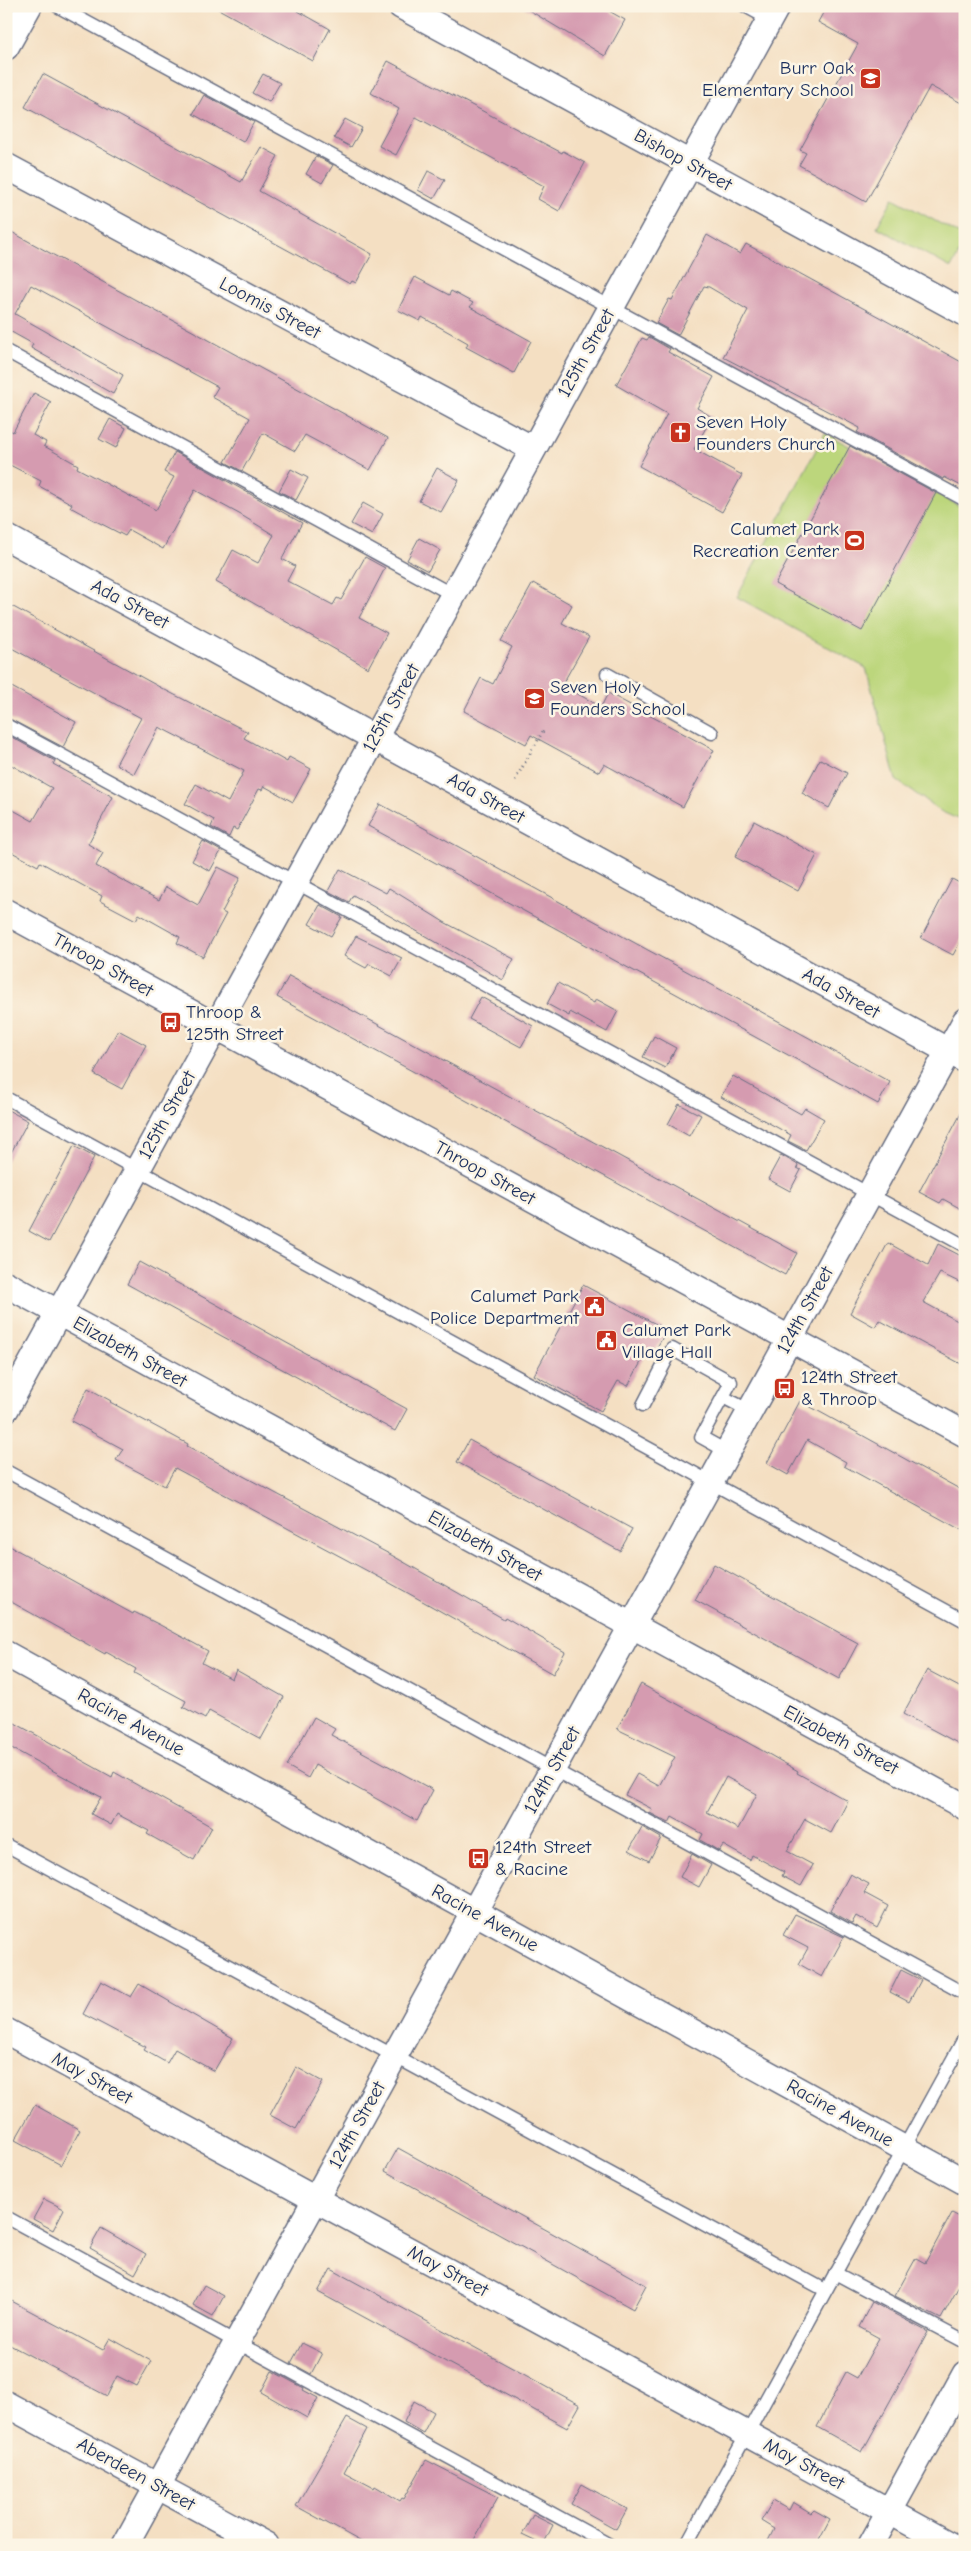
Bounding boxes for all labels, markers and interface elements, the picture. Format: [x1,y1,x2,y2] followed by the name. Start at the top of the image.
[702,57,855,101] place label: Burr Oak Elementary School
[858,67,882,91] school or university icon: Burr Oak Elementary School
[630,124,736,196] street label: Bishop Street
[216,272,325,344] street label: Loomis Street
[553,305,619,401] street label: 125th Street
[696,411,835,455] place label: Seven Holy Founders Church
[668,421,692,445] church icon: Seven Holy Founders Church
[692,518,840,562] place label: Calumet Park Recreation Center
[843,528,867,552] sports icon: Calumet Park Recreation Center
[87,574,173,634] street label: Ada Street
[358,660,424,756] street label: 125th Street
[550,676,686,720] place label: Seven Holy Founders School
[522,686,546,710] school or university icon: Seven Holy Founders School
[444,768,529,828] street label: Ada Street
[49,928,158,1002] street label: Throop Street
[799,963,884,1023] street label: Ada Street
[186,1001,284,1045] place label: Throop & 125th Street
[158,1011,182,1035] bus stop icon: Throop & 125th Street
[134,1067,200,1163] street label: 125th Street
[431,1136,540,1210] street label: Throop Street
[772,1262,838,1357] street label: 124th Street
[430,1285,580,1329] place label: Calumet Park Police Department
[583,1295,607,1319] public building icon: Calumet Park Police Department
[69,1312,191,1393] street label: Elizabeth Street
[622,1319,732,1363] place label: Calumet Park Village Hall
[594,1329,618,1353] public building icon: Calumet Park Village Hall
[801,1366,898,1410] place label: 124th Street & Throop
[773,1376,797,1400] bus stop icon: 124th Street & Throop
[424,1506,546,1587] street label: Elizabeth Street
[74,1684,188,1760] street label: Racine Avenue
[780,1701,903,1780] street label: Elizabeth Street
[519,1722,585,1817] street label: 124th Street
[495,1836,592,1880] place label: 124th Street & Racine
[467,1846,491,1870] bus stop icon: 124th Street & Racine
[428,1880,542,1956] street label: Racine Avenue
[48,2047,136,2109] street label: May Street
[783,2075,897,2151] street label: Racine Avenue
[324,2077,390,2172] street label: 124th Street
[404,2241,493,2302] street label: May Street
[73,2433,199,2516] street label: Aberdeen Street
[760,2434,849,2495] street label: May Street

